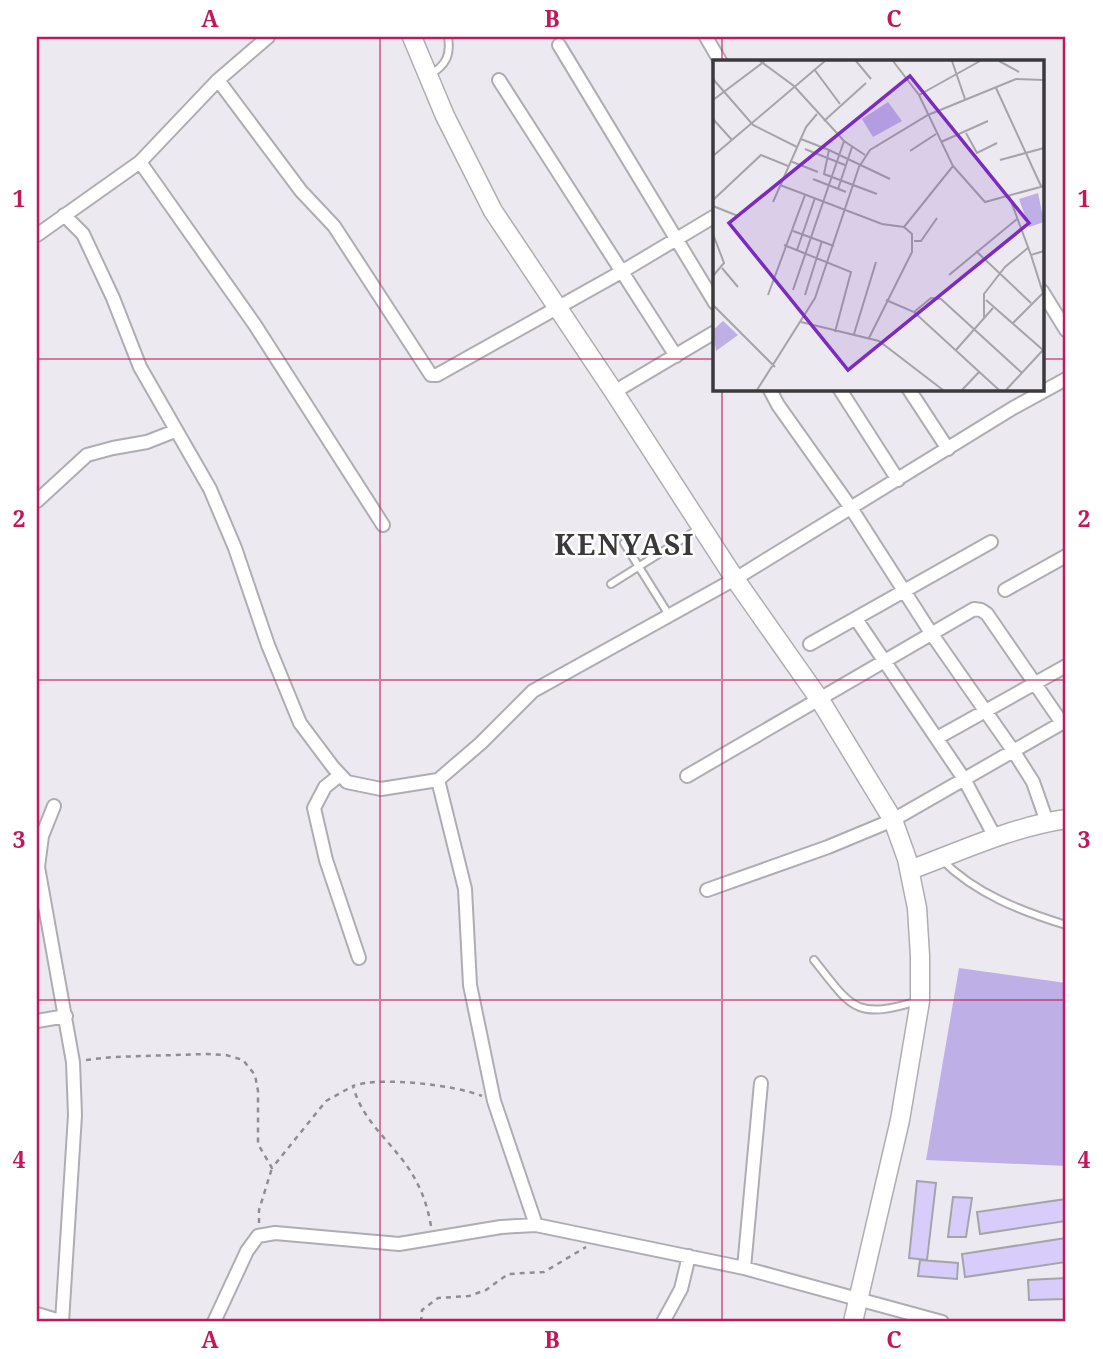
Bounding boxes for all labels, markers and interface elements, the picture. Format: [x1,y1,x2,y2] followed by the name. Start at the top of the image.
[201,2,219,34] text: A
[544,2,560,34] text: B
[886,2,902,34] text: C
[713,60,1044,390] inset map
[13,182,26,214] text: 1
[1078,182,1091,214] text: 1
[13,502,26,534] text: 2
[1078,502,1091,534] text: 2
[555,525,695,563] district label: KENYASI
[13,823,26,855] text: 3
[1078,823,1091,855] text: 3
[13,1143,26,1175] text: 4
[1078,1143,1091,1175] text: 4
[201,1323,219,1355] text: A
[544,1323,560,1355] text: B
[886,1323,902,1355] text: C

